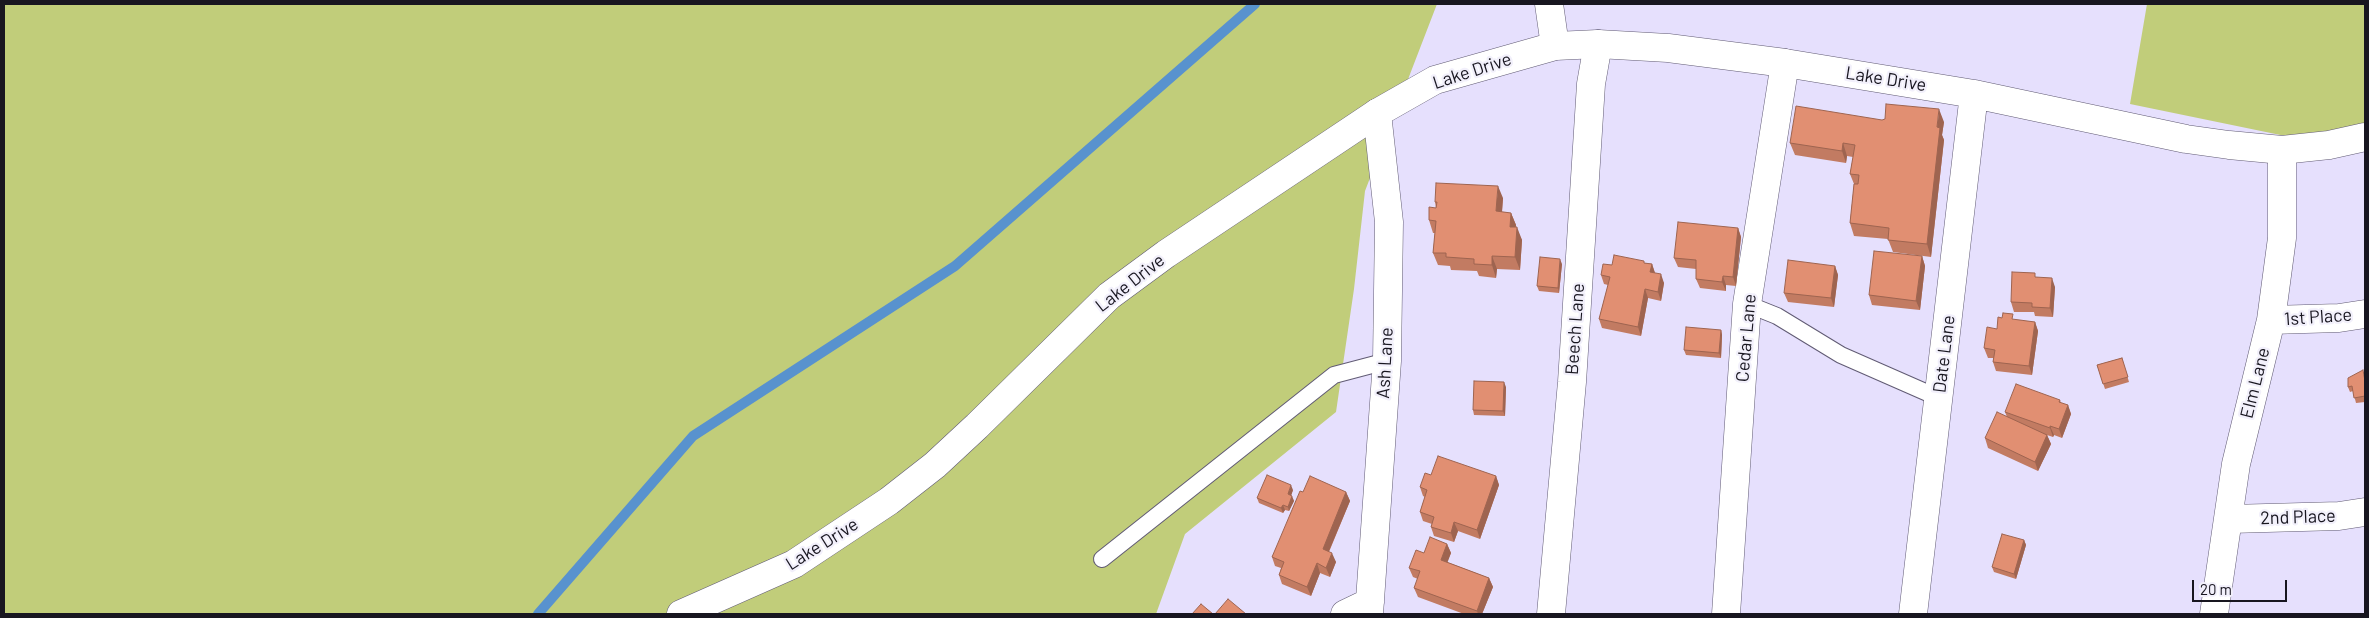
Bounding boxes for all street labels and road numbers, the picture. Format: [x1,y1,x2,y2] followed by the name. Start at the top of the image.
[1430,48,1514,94] street label: Lake Drive
[1844,62,1928,96] street label: Lake Drive
[1091,249,1169,317] street label: Lake Drive
[1561,282,1589,376] street label: Beech Lane
[1731,293,1761,383] street label: Cedar Lane
[2283,304,2353,330] street label: 1st Place
[1929,314,1959,394] street label: Date Lane
[1372,327,1398,399] street label: Ash Lane
[2236,345,2274,421] street label: Elm Lane
[2260,505,2336,529] street label: 2nd Place
[782,513,862,575] street label: Lake Drive

